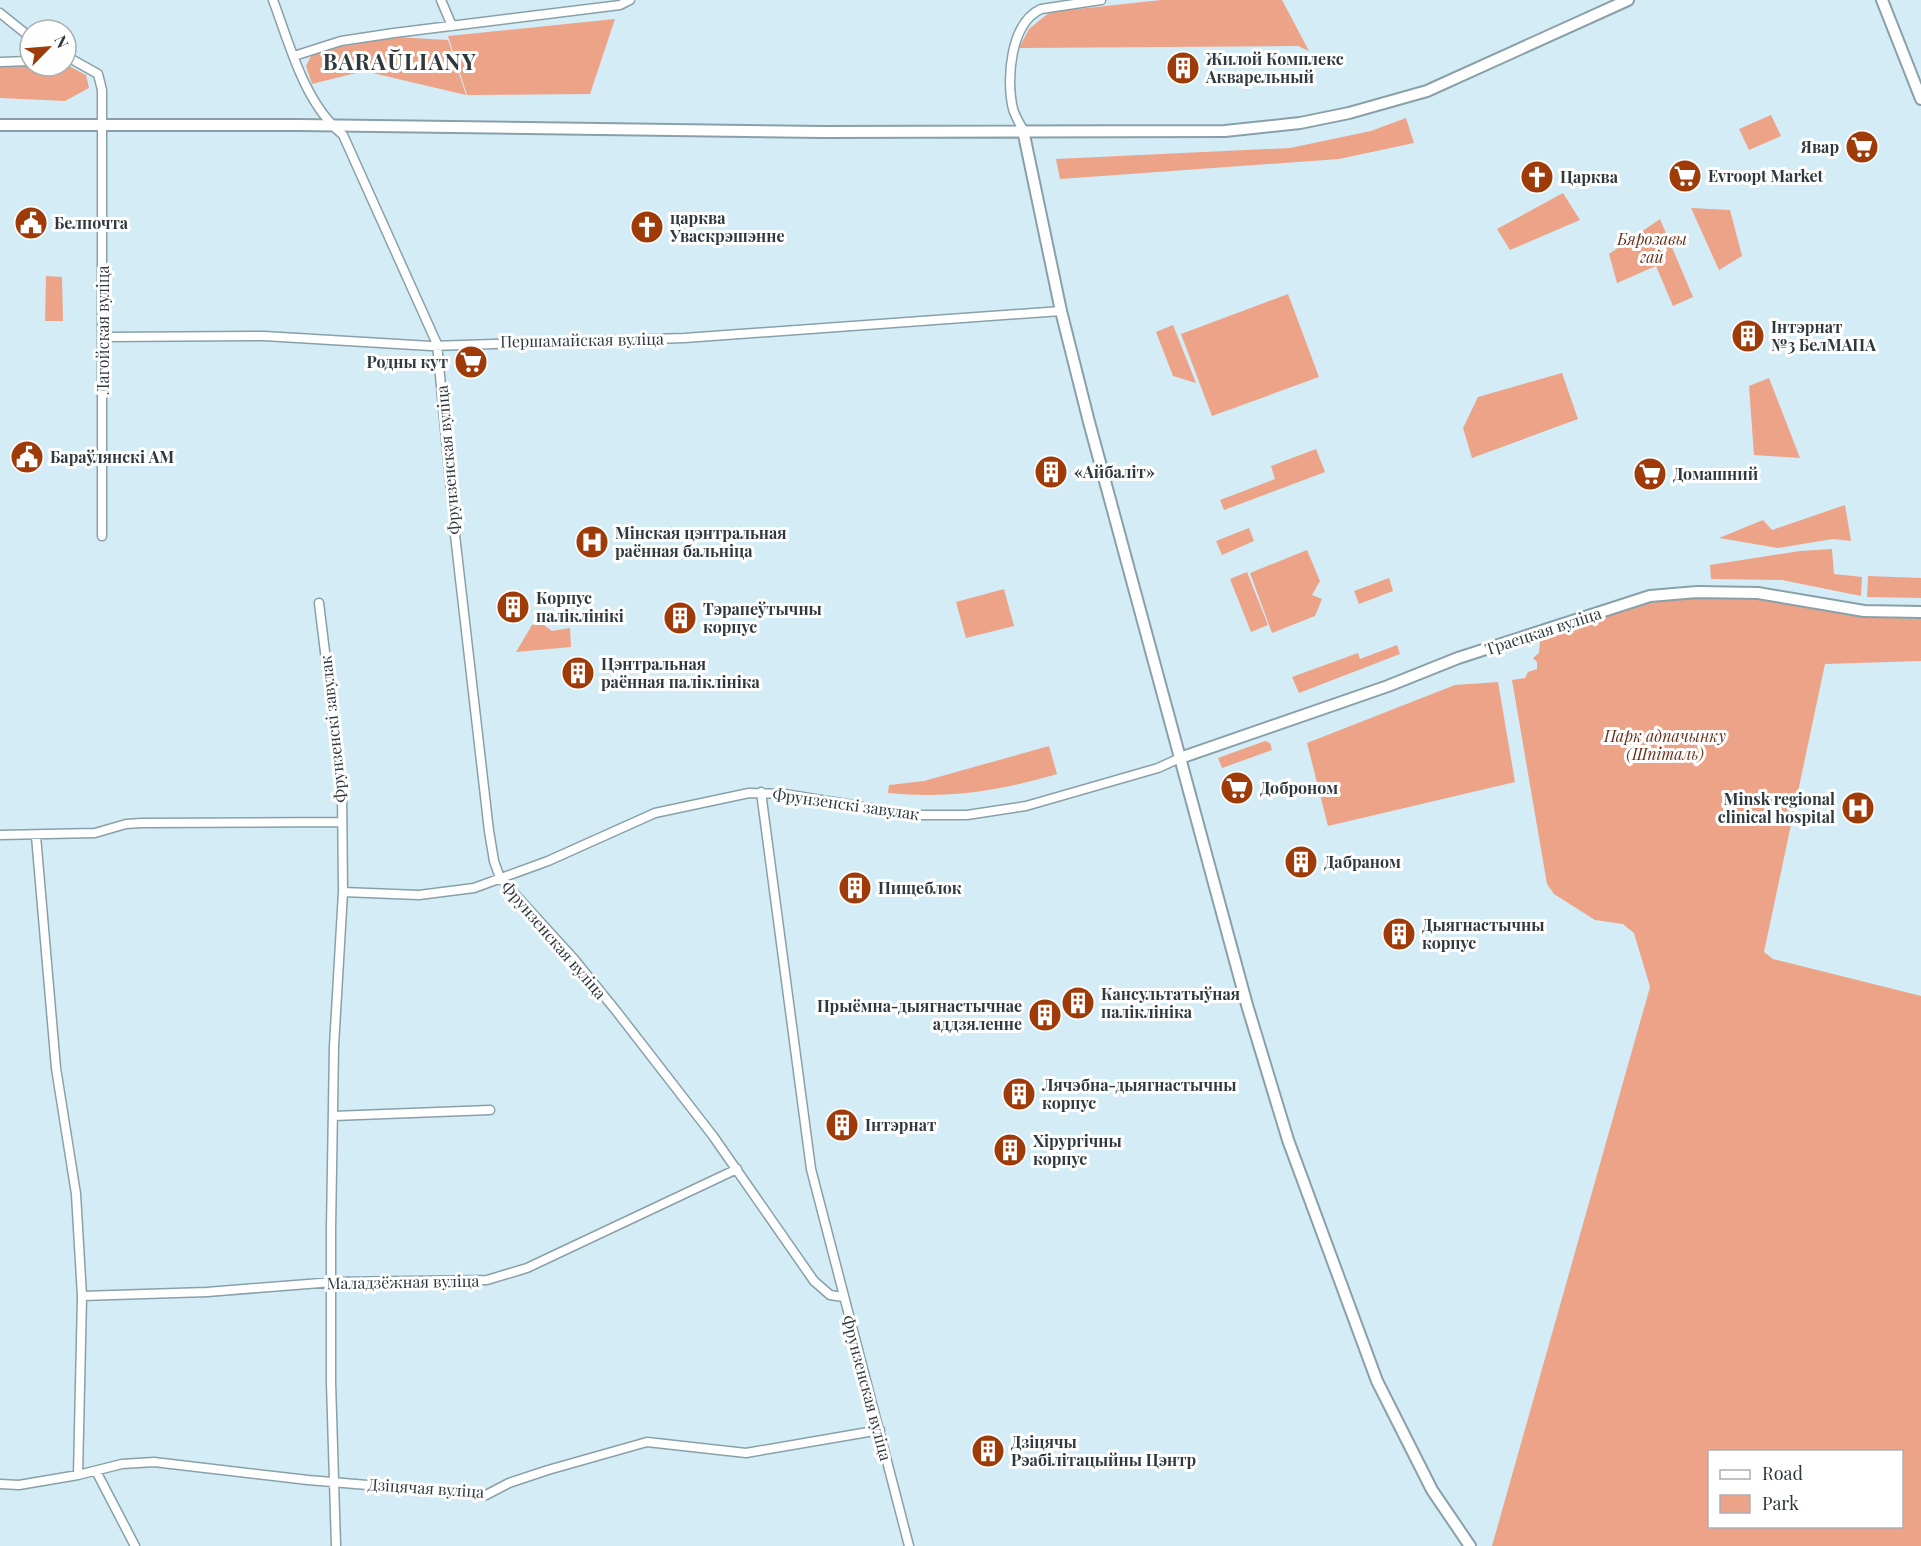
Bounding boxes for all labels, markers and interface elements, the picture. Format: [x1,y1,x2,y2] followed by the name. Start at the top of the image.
[18,18,78,78] north arrow
[50,32,74,52] text: N
[323,46,477,76] district label: BARAŬLIANY
[1205,48,1344,87] place label: Жилой Комплекс Акварельный
[1165,50,1201,86] building icon: Жилой Комплекс Акварельный
[1844,129,1880,165] supermarket icon: Явар
[1800,136,1839,157] place label: Явар
[1667,158,1703,194] supermarket icon: Evroopt Market
[1519,159,1555,195] church icon: Царква
[1708,165,1823,186] place label: Evroopt Market
[1560,166,1619,187] place label: Царква
[13,205,49,241] public building icon: Белпочта
[669,207,785,246] place label: царква Уваскрэшэнне
[629,209,665,245] church icon: царква Уваскрэшэнне
[54,212,129,233] place label: Белпочта
[1616,228,1687,267] park label: Бярозавы гай
[92,265,113,396] street label: Лагойская вуліца
[1771,316,1876,355] place label: Інтэрнат №3 БелМАПА
[1730,318,1766,354] building icon: Інтэрнат №3 БелМАПА
[500,328,664,351] street label: Першамайская вуліца
[453,344,489,380] supermarket icon: Родны кут
[367,351,448,372] place label: Родны кут
[431,384,464,536] street label: Фрунзенская вуліца
[9,439,45,475] public building icon: Бараўлянскі АМ
[50,446,174,467] place label: Бараўлянскі АМ
[1033,454,1069,490] building icon: «Айбаліт»
[1632,456,1668,492] supermarket icon: Домашний
[1074,461,1155,482] place label: «Айбаліт»
[1673,463,1759,484] place label: Домашний
[615,522,787,561] place label: Мінская цэнтральная раённая бальніца
[574,524,610,560] hospital icon: Мінская цэнтральная раённая бальніца
[536,587,624,626] place label: Корпус паліклінікі
[495,589,531,625] building icon: Корпус паліклінікі
[703,598,822,637] place label: Тэрапеўтычны корпус
[662,600,698,636] building icon: Тэрапеўтычны корпус
[1482,602,1604,659] street label: Траецкая вуліца
[601,653,761,692] place label: Цэнтральная раённая паліклініка
[314,654,351,804] street label: Фрунзенскі завулак
[560,655,596,691] building icon: Цэнтральная раённая паліклініка
[1603,725,1726,764] park label: Парк адпачынку (Шпіталь)
[1219,770,1255,806] supermarket icon: Доброном
[1260,777,1338,798] place label: Доброном
[771,783,921,824] street label: Фрунзенскі завулак
[1718,788,1835,827] place label: Minsk regional clinical hospital
[1840,790,1876,826] hospital icon: Minsk regional clinical hospital
[1283,844,1319,880] building icon: Дабраном
[1324,851,1401,872] place label: Дабраном
[837,870,873,906] building icon: Пищеблок
[497,876,611,1003] street label: Фрунзенская вуліца
[878,877,962,898] place label: Пищеблок
[1422,914,1545,953] place label: Дыягнастычны корпус
[1381,916,1417,952] building icon: Дыягнастычны корпус
[1101,983,1240,1022] place label: Кансультатыўная паліклініка
[1060,985,1096,1021] building icon: Кансультатыўная паліклініка
[817,995,1022,1034] place label: Прыёмна-дыягнастычнае аддзяленне
[1027,997,1063,1033] building icon: Прыёмна-дыягнастычнае аддзяленне
[1041,1074,1236,1113] place label: Лячэбна-дыягнастычны корпус
[1001,1076,1037,1112] building icon: Лячэбна-дыягнастычны корпус
[824,1107,860,1143] building icon: Інтэрнат
[865,1114,936,1135] place label: Інтэрнат
[1033,1130,1122,1169] place label: Хірургічны корпус
[992,1132,1028,1168] building icon: Хірургічны корпус
[326,1270,480,1293] street label: Маладзёжная вуліца
[838,1313,897,1463] street label: Фрунзенская вуліца
[1011,1431,1196,1470] place label: Дзіцячы Рэабілітацыйны Цэнтр
[970,1433,1006,1469] building icon: Дзіцячы Рэабілітацыйны Цэнтр
[1708,1450,1903,1528] legend
[1762,1461,1803,1485] text: Road
[367,1473,485,1502] street label: Дзіцячая вуліца
[1762,1491,1799,1515] text: Park

